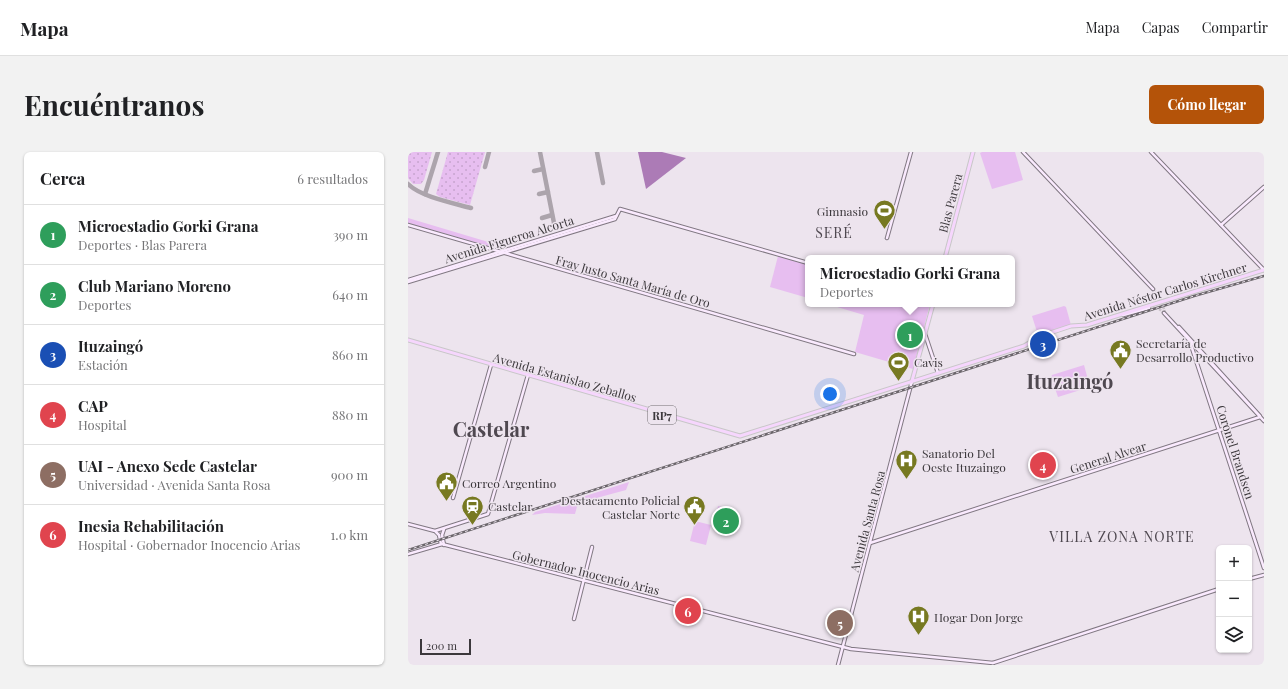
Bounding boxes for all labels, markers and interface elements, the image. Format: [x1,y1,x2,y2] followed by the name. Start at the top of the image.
[20,15,69,41] text: Mapa
[1085,18,1120,37] text: Mapa
[1142,18,1180,37] text: Capas
[1202,18,1268,37] text: Compartir
[1149,85,1264,124] button: Cómo llegar
[24,86,204,123] text: Encuéntranos
[40,167,85,189] text: Cerca
[297,170,368,187] text: 6 resultados
[934,172,966,234] street label: Blas Parera
[871,198,897,231] sports icon: Gimnasio
[817,203,868,219] place label: Gimnasio
[441,212,576,267] street label: Avenida Figueroa Alcorta
[78,216,258,236] text: Microestadio Gorki Grana
[815,223,853,242] district label: SERÉ
[51,226,55,243] text: 1
[333,226,368,243] text: 390 m
[78,236,207,253] text: Deportes · Blas Parera
[554,251,713,311] street label: Fray Justo Santa María de Oro
[805,255,1015,307] popup
[1080,258,1249,324] street label: Avenida Néstor Carlos Kirchner
[820,263,1000,283] text: Microestadio Gorki Grana
[78,276,231,296] text: Club Mariano Moreno
[820,283,873,300] text: Deportes
[50,286,56,303] text: 2
[332,286,368,303] text: 640 m
[78,296,131,313] text: Deportes
[897,320,923,350] pin: 1
[1030,329,1056,359] pin: 3
[1136,335,1254,365] place label: Secretaría de Desarrollo Productivo
[78,336,143,356] text: Ituzaingó
[1108,337,1134,370] public building icon: Secretaría de Desarrollo Productivo
[50,346,56,363] text: 3
[332,346,368,363] text: 860 m
[491,349,639,405] street label: Avenida Estanislao Zeballos
[885,349,911,382] sports icon: Cavis
[914,354,943,370] place label: Cavis
[78,356,128,373] text: Estación
[1027,367,1113,394] district label: Ituzaingó
[820,384,840,404] your location
[78,396,108,416] text: CAP
[1213,403,1259,501] street label: Coronel Brandsen
[50,406,56,423] text: 4
[332,406,368,423] text: 880 m
[648,406,676,424] road number: RP7
[453,415,530,442] district label: Castelar
[78,416,127,433] text: Hospital
[1068,437,1149,477] street label: General Alvear
[922,445,1006,475] place label: Sanatorio Del Oeste Ituzaingo
[894,447,920,480] hospital icon: Sanatorio Del Oeste Ituzaingo
[1030,450,1056,480] pin: 4
[78,456,257,476] text: UAI - Anexo Sede Castelar
[50,466,56,483] text: 5
[331,466,368,483] text: 900 m
[846,469,888,574] street label: Avenida Santa Rosa
[434,470,460,503] public building icon: Correo Argentino
[462,475,557,491] place label: Correo Argentino
[78,476,270,493] text: Universidad · Avenida Santa Rosa
[561,492,681,522] place label: Destacamento Policial Castelar Norte
[460,493,486,526] station icon: Castelar
[682,494,708,527] public building icon: Destacamento Policial Castelar Norte
[488,498,533,514] place label: Castelar
[713,506,739,536] pin: 2
[78,516,224,536] text: Inesia Rehabilitación
[49,526,57,543] text: 6
[331,526,368,543] text: 1.0 km
[1048,527,1195,546] district label: VILLA ZONA NORTE
[78,536,300,553] text: Hospital · Gobernador Inocencio Arias
[1216,545,1252,653] map controls
[1216,545,1252,581] button: +
[511,546,661,598] street label: Gobernador Inocencio Arias
[1216,581,1252,617] button: −
[675,596,701,626] pin: 6
[905,604,931,637] hospital icon: Hogar Don Jorge
[827,608,853,638] pin: 5
[934,609,1023,625] place label: Hogar Don Jorge
[1216,617,1252,653] button: layers
[420,637,471,656] scale bar
[426,638,457,653] text: 200 m

